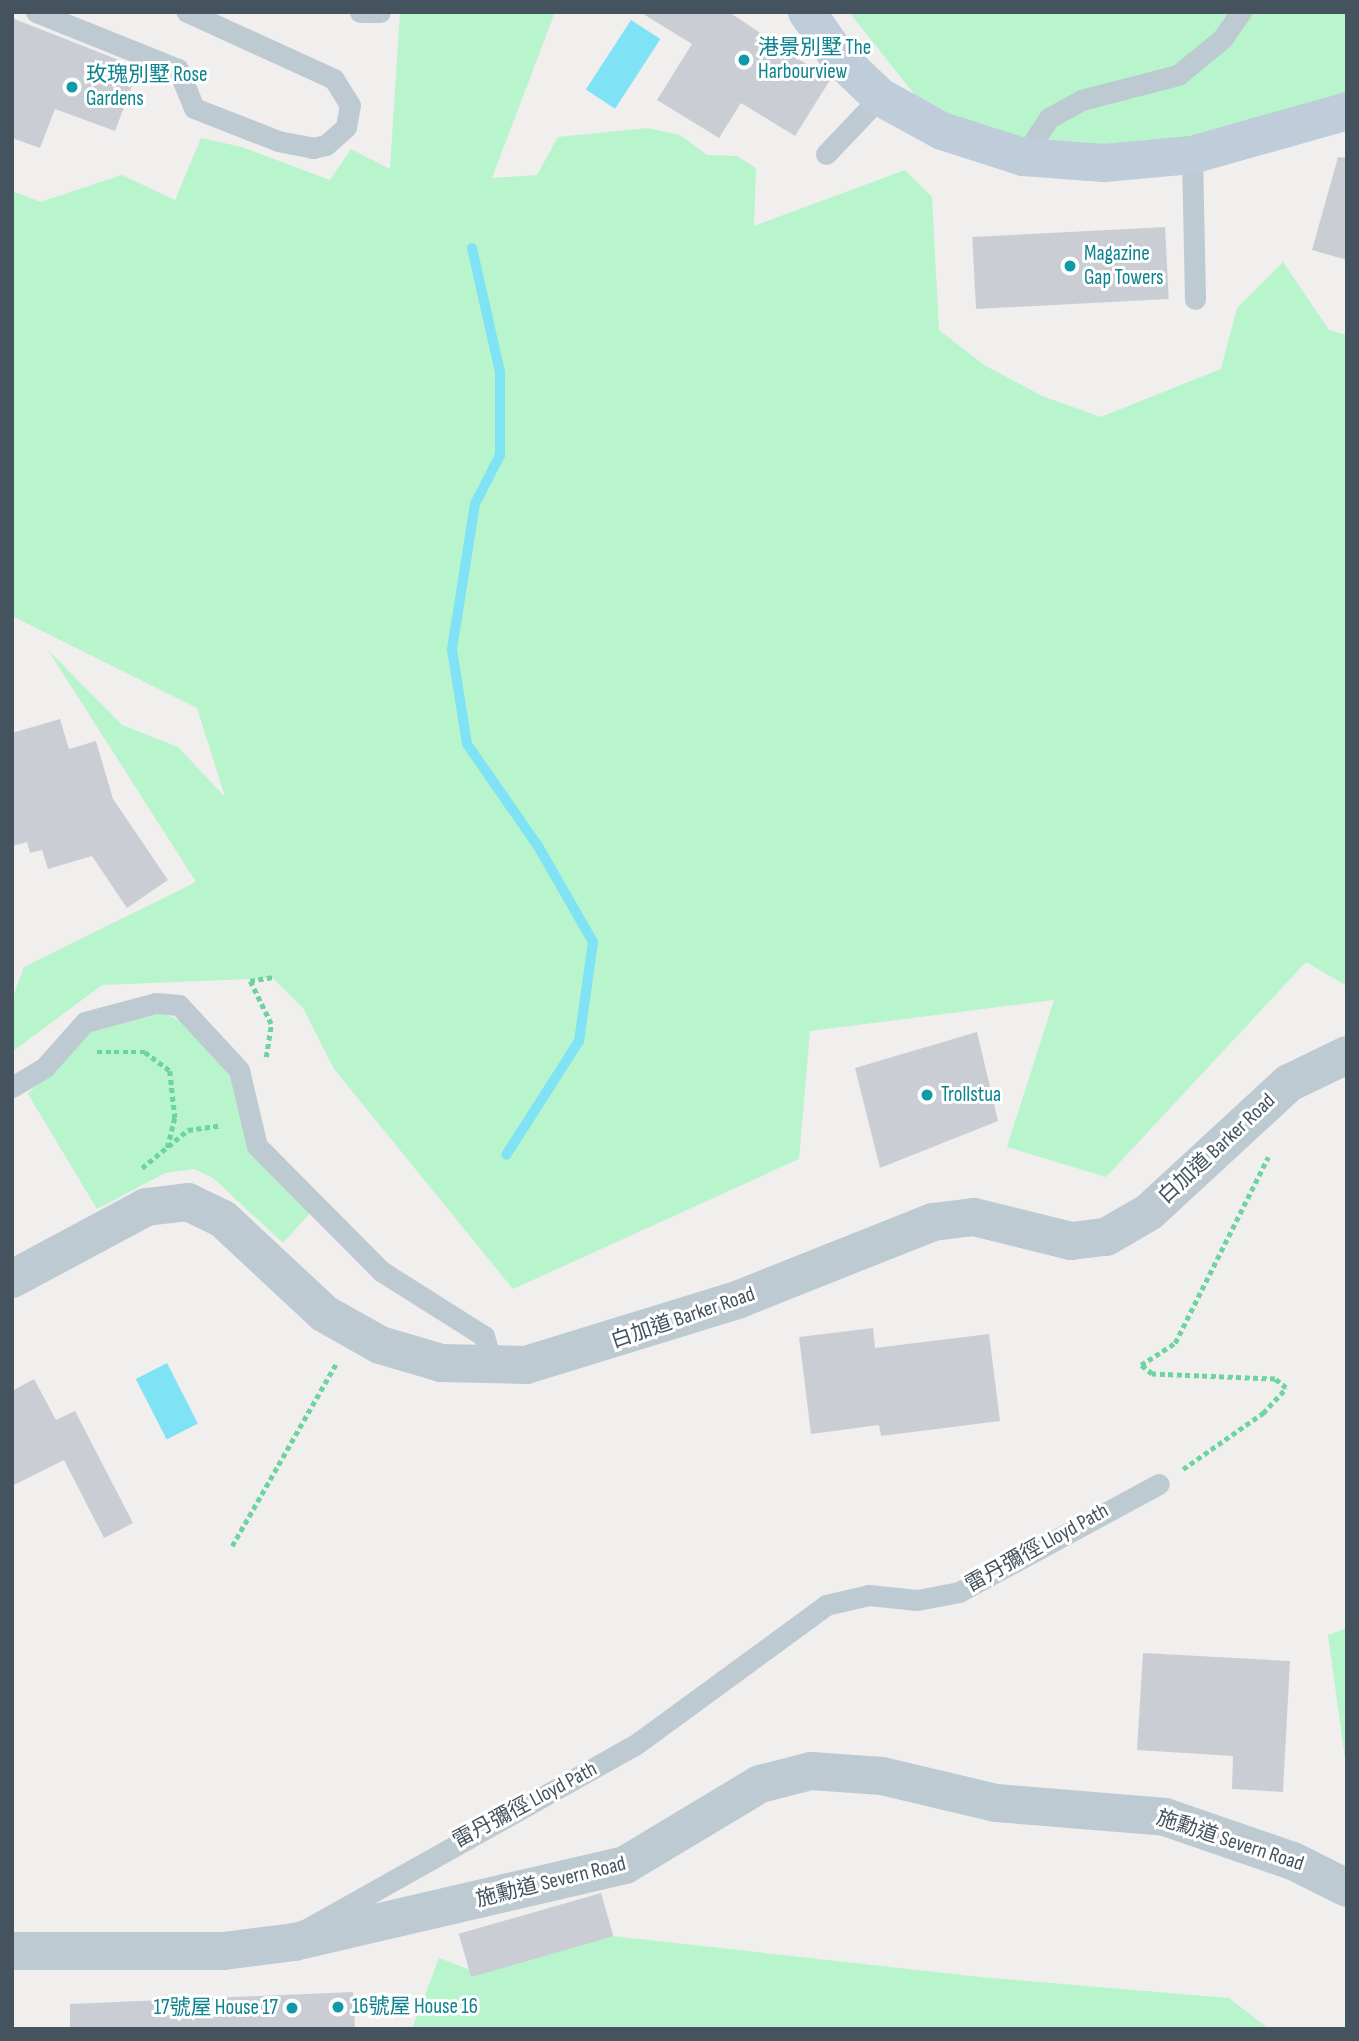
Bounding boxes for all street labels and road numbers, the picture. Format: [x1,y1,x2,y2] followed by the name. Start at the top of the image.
[1153,1089,1281,1209] street label: 白加道 Barker Road
[608,1282,758,1354] street label: 白加道 Barker Road
[961,1498,1113,1598] street label: 雷丹彌徑 Lloyd Path
[449,1756,601,1854] street label: 雷丹彌徑 Lloyd Path
[1153,1805,1307,1877] street label: 施勳道 Severn Road
[474,1851,628,1913] street label: 施勳道 Severn Road

